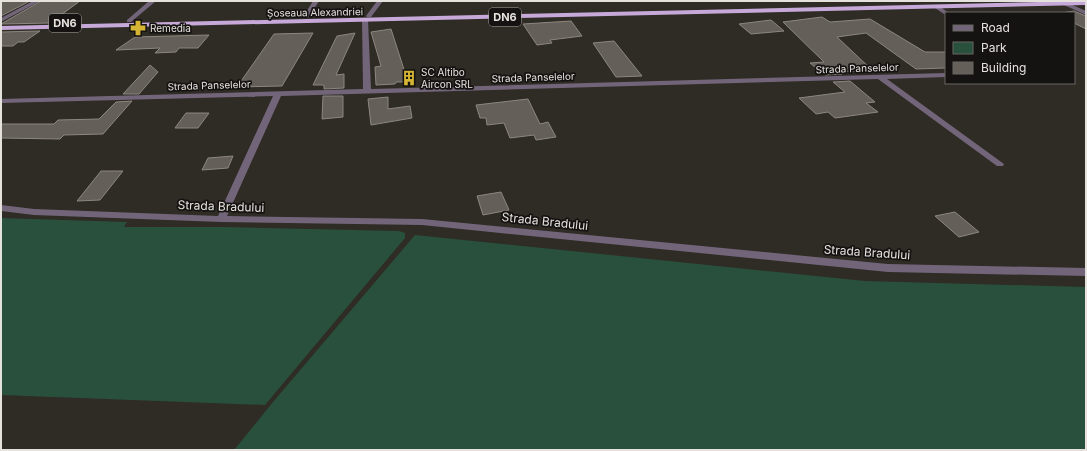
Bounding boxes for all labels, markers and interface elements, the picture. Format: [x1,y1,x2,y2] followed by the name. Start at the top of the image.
[267,5,363,20] street label: Șoseaua Alexandriei
[489,8,521,26] road number: DN6
[945,12,1075,84] legend
[49,14,81,32] road number: DN6
[129,19,147,37] pharmacy icon: Remedia
[981,20,1010,35] text: Road
[150,22,191,34] place label: Remedia
[981,40,1007,55] text: Park
[981,60,1026,75] text: Building
[815,61,899,75] street label: Strada Panselelor
[421,66,473,90] place label: SC Altibo Aircon SRL
[400,69,418,87] building icon: SC Altibo Aircon SRL
[491,70,575,84] street label: Strada Panselelor
[167,78,251,92] street label: Strada Panselelor
[177,197,265,215] street label: Strada Bradului
[501,209,589,233] street label: Strada Bradului
[823,241,911,263] street label: Strada Bradului

